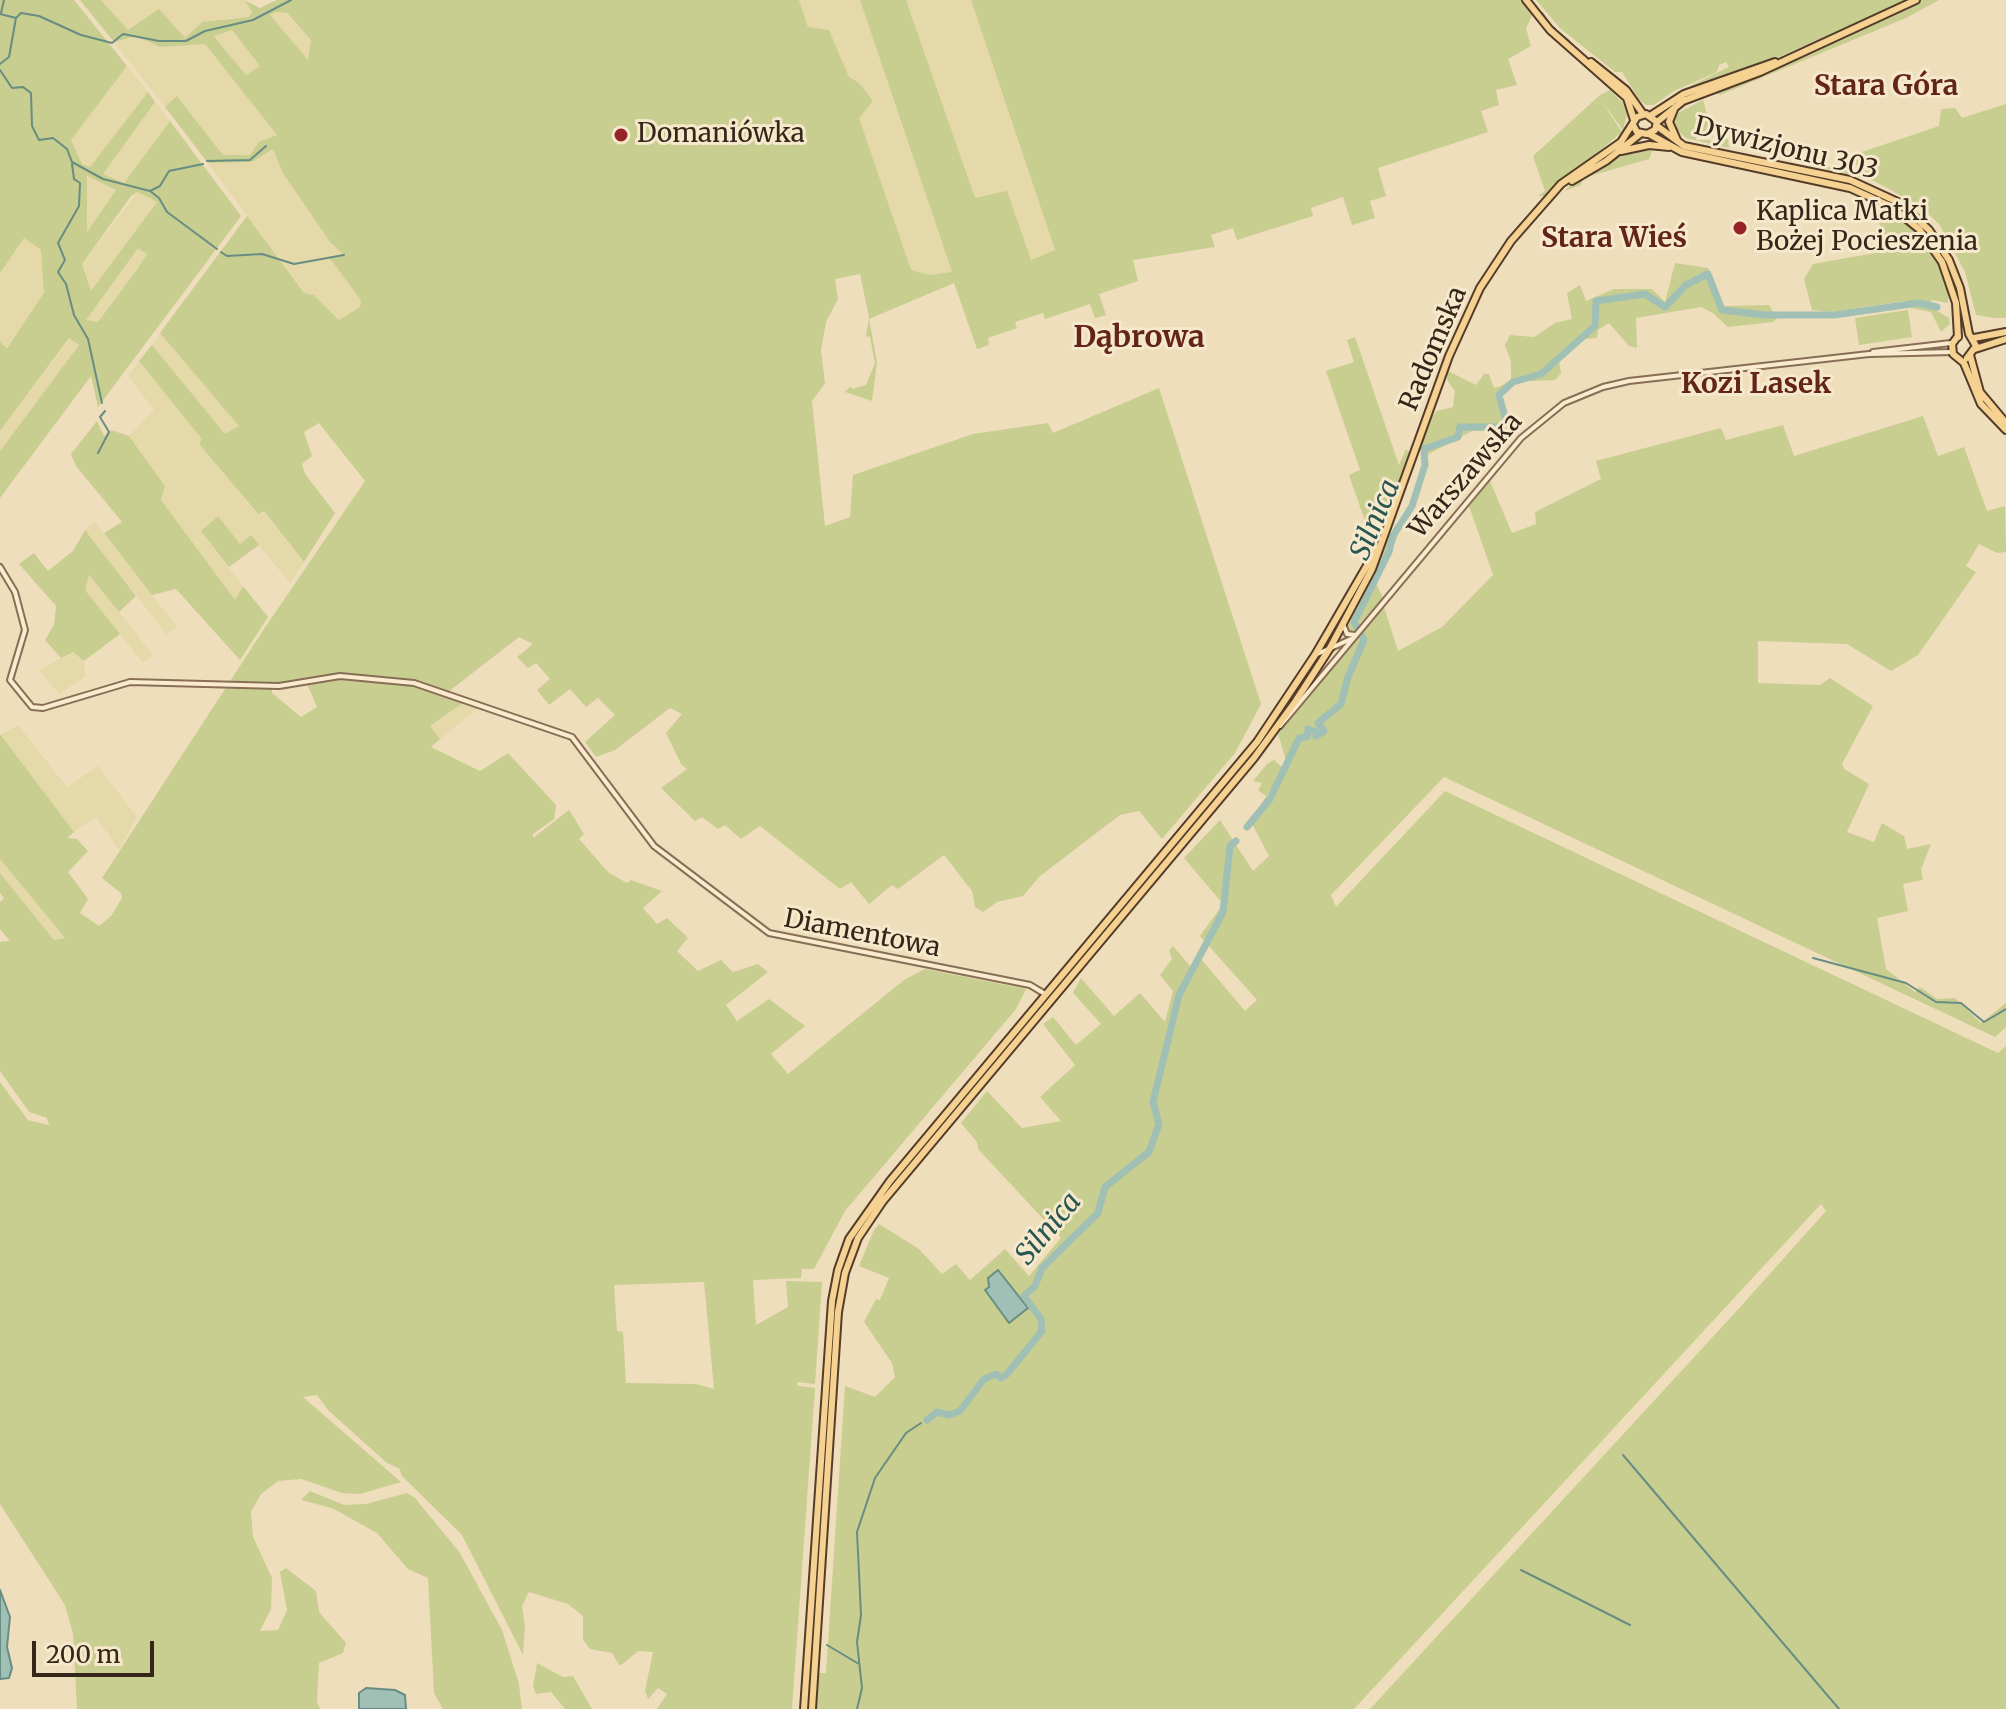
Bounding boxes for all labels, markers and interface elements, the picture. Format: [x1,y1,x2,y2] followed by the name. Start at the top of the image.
[1814,70,1958,104] district label: Stara Góra
[1691,111,1881,187] street label: Dywizjonu 303
[637,119,805,151] place label: Domaniówka
[612,126,630,144] marker: Domaniówka
[1756,197,1978,258] place label: Kaplica Matki Bożej Pocieszenia
[1731,219,1749,237] marker: Kaplica Matki Bożej Pocieszenia
[1541,222,1687,256] district label: Stara Wieś
[1394,282,1474,416] street label: Radomska
[1073,321,1205,357] district label: Dąbrowa
[1681,368,1831,402] district label: Kozi Lasek
[1403,407,1529,545] street label: Warszawska
[1344,475,1408,565] water label: Silnica
[781,904,943,964] street label: Diamentowa
[1009,1186,1089,1272] water label: Silnica
[36,1625,158,1675] scale bar
[46,1639,120,1670] text: 200 m

